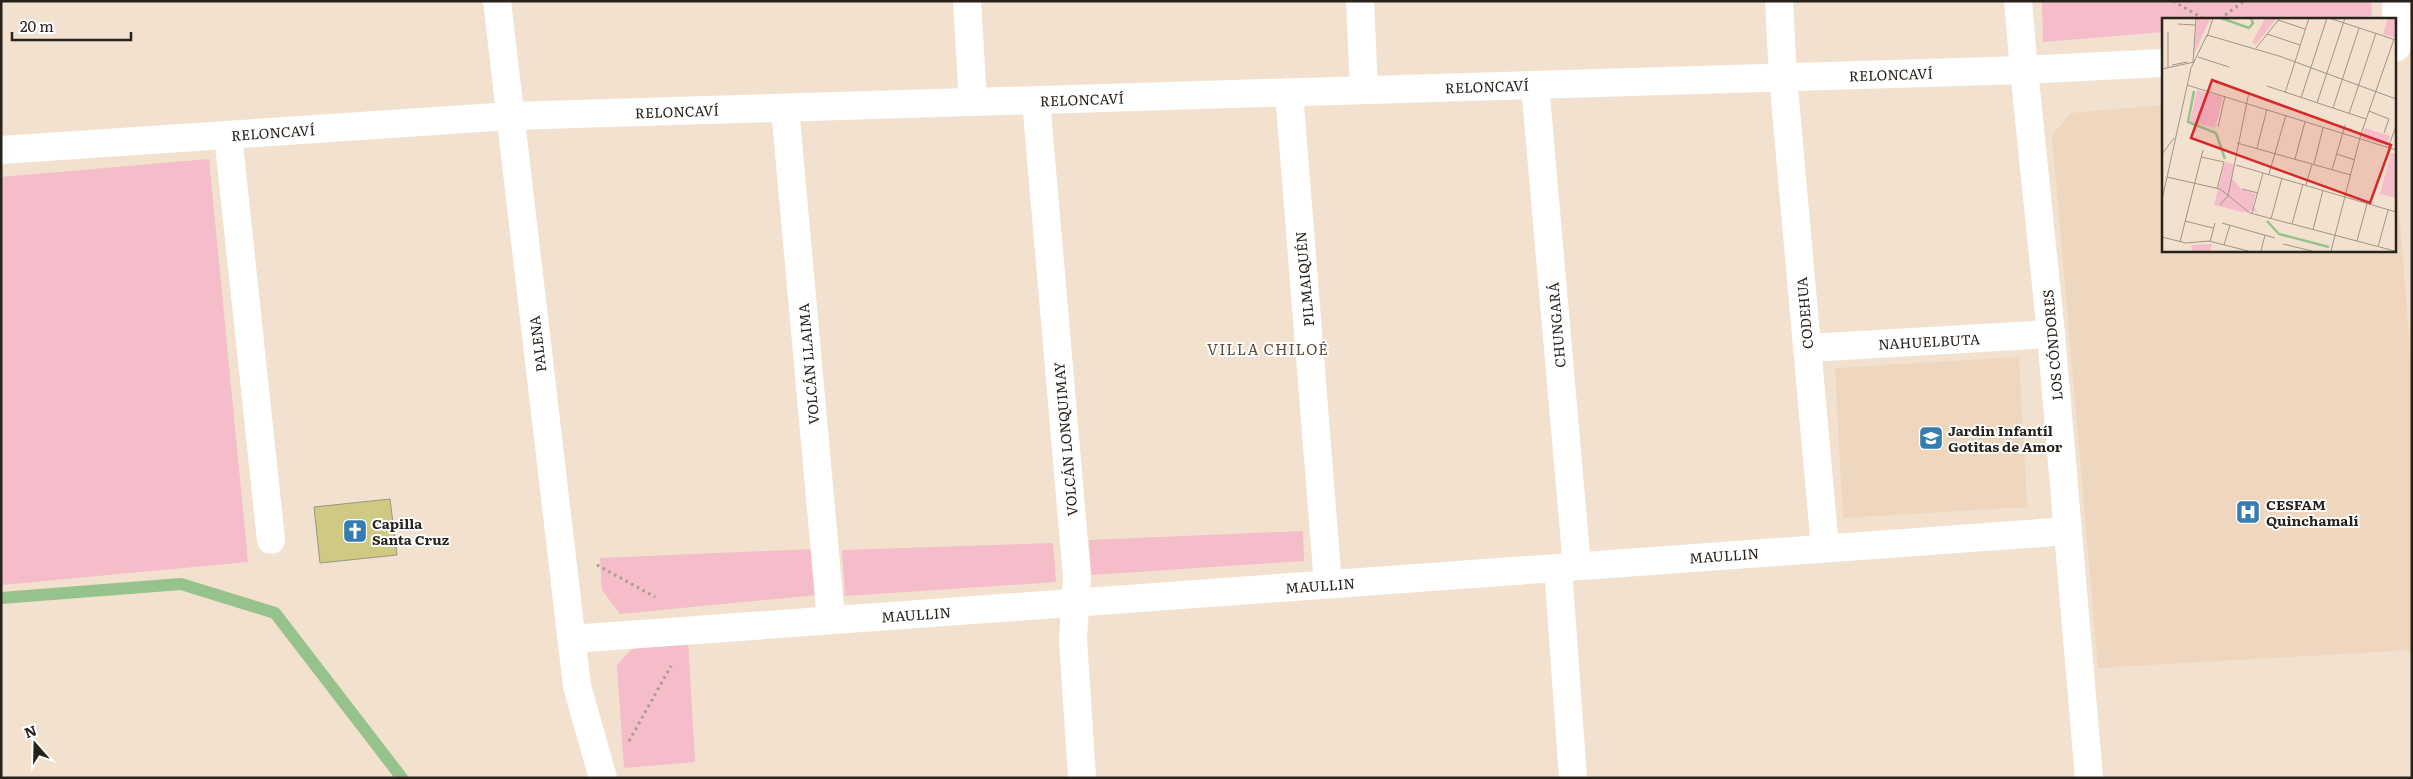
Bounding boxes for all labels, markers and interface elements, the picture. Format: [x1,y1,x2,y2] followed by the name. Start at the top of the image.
[12,10,131,42] scale bar
[20,14,54,37] text: 20 m
[2162,18,2396,251] inset map
[1849,63,1933,85] street label: RELONCAVÍ
[1445,75,1529,97] street label: RELONCAVÍ
[1040,88,1124,110] street label: RELONCAVÍ
[635,100,719,122] street label: RELONCAVÍ
[230,119,316,145] street label: RELONCAVÍ
[1290,231,1318,327] street label: PILMAIQUÉN
[1791,275,1817,350] street label: CODEHUA
[1542,281,1570,369] street label: CHUNGARÁ
[2037,289,2067,401] street label: LOS CÓNDORES
[793,302,823,426] street label: VOLCÁN LLAIMA
[524,314,550,374] street label: PALENA
[1878,328,1981,354] street label: NAHUELBUTA
[1207,337,1329,360] district label: VILLA CHILOÉ
[1048,361,1082,517] street label: VOLCÁN LONQUIMAY
[1948,420,2063,456] place label: Jardin Infantíl Gotitas de Amor
[1918,425,1944,451] school or university icon: Jardin Infantíl Gotitas de Amor
[2266,494,2359,530] place label: CESFAM Quinchamalí
[2235,499,2261,525] hospital icon: CESFAM Quinchamalí
[372,513,450,549] place label: Capilla Santa Cruz
[342,518,368,544] church icon: Capilla Santa Cruz
[1688,543,1760,567] street label: MAULLIN
[1284,573,1356,597] street label: MAULLIN
[880,602,952,626] street label: MAULLIN
[10,719,60,769] north arrow
[21,719,39,742] text: N

